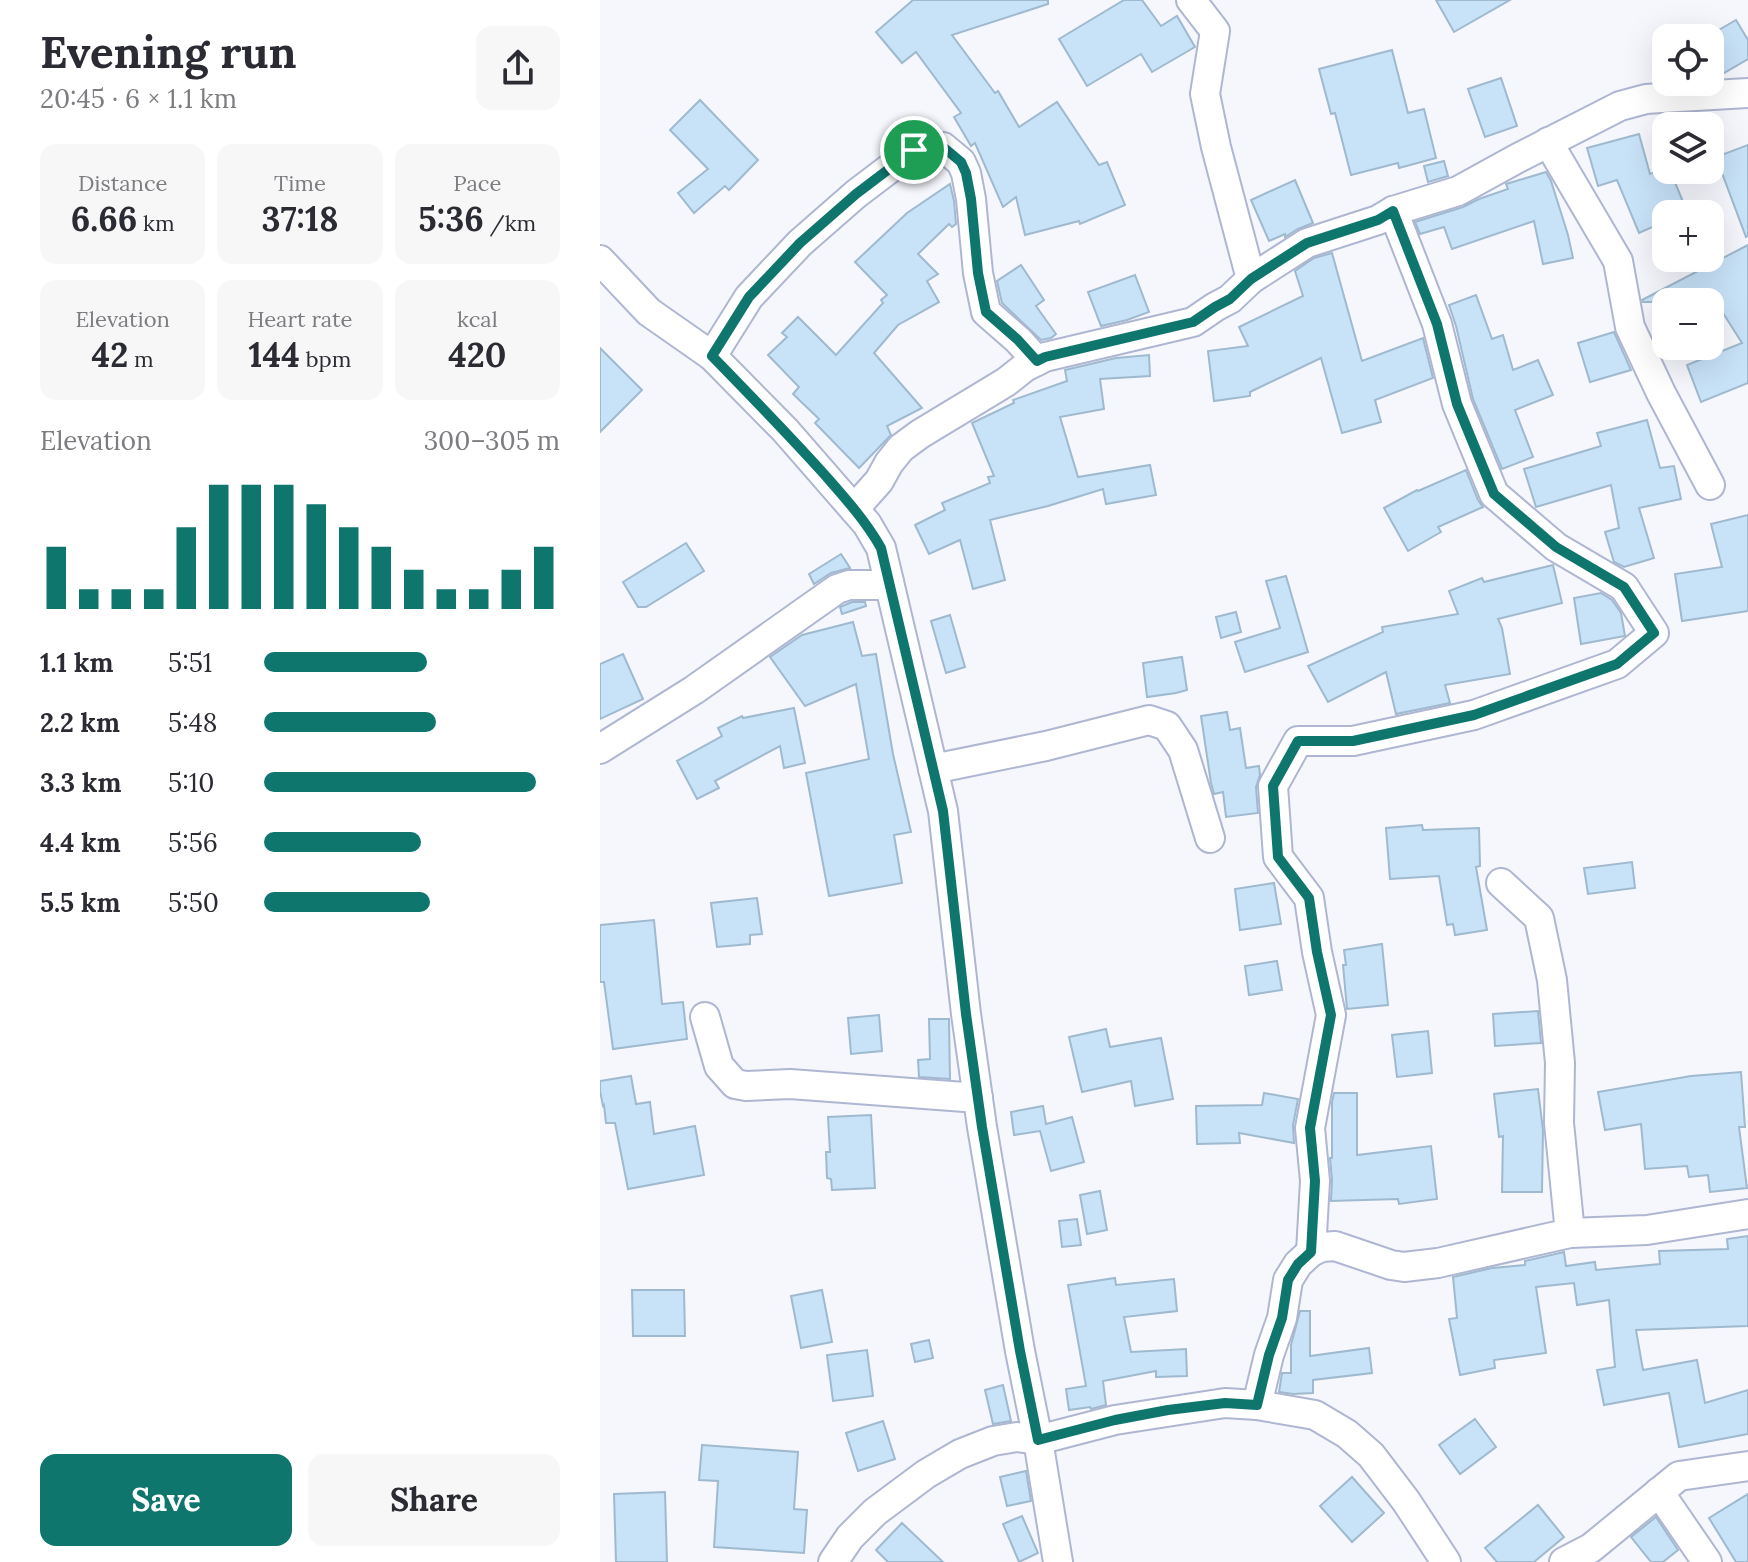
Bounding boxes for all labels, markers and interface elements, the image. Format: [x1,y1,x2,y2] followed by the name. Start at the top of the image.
[40,24,297,80] text: Evening run
[1652,24,1724,360] map controls
[1652,24,1724,96] button: locate
[476,26,560,110] button: share
[40,82,237,115] text: 20:45 · 6 × 1.1 km
[1652,112,1724,184] button: layers
[880,116,948,184] pin
[892,128,936,172] icon: arrive
[78,169,167,197] text: Distance
[274,169,326,197] text: Time
[453,169,501,197] text: Pace
[71,197,137,240] text: 6.66
[262,197,338,240] text: 37:18
[418,197,484,240] text: 5:36
[1652,200,1724,272] button: +
[137,209,175,237] text: km
[484,209,536,237] text: /km
[1652,288,1724,360] button: −
[75,305,170,333] text: Elevation
[248,305,352,333] text: Heart rate
[457,305,498,333] text: kcal
[92,333,128,376] text: 42
[249,333,300,376] text: 144
[448,333,507,376] text: 420
[128,345,154,373] text: m
[300,345,351,373] text: bpm
[40,424,152,457] text: Elevation
[424,424,560,457] text: 300–305 m
[40,646,113,679] text: 1.1 km
[168,646,212,679] text: 5:51
[40,706,120,739] text: 2.2 km
[168,706,217,739] text: 5:48
[40,766,121,799] text: 3.3 km
[168,766,214,799] text: 5:10
[40,826,121,859] text: 4.4 km
[168,826,218,859] text: 5:56
[40,886,120,919] text: 5.5 km
[168,886,219,919] text: 5:50
[40,1454,292,1546] button: Save
[308,1454,560,1546] button: Share

